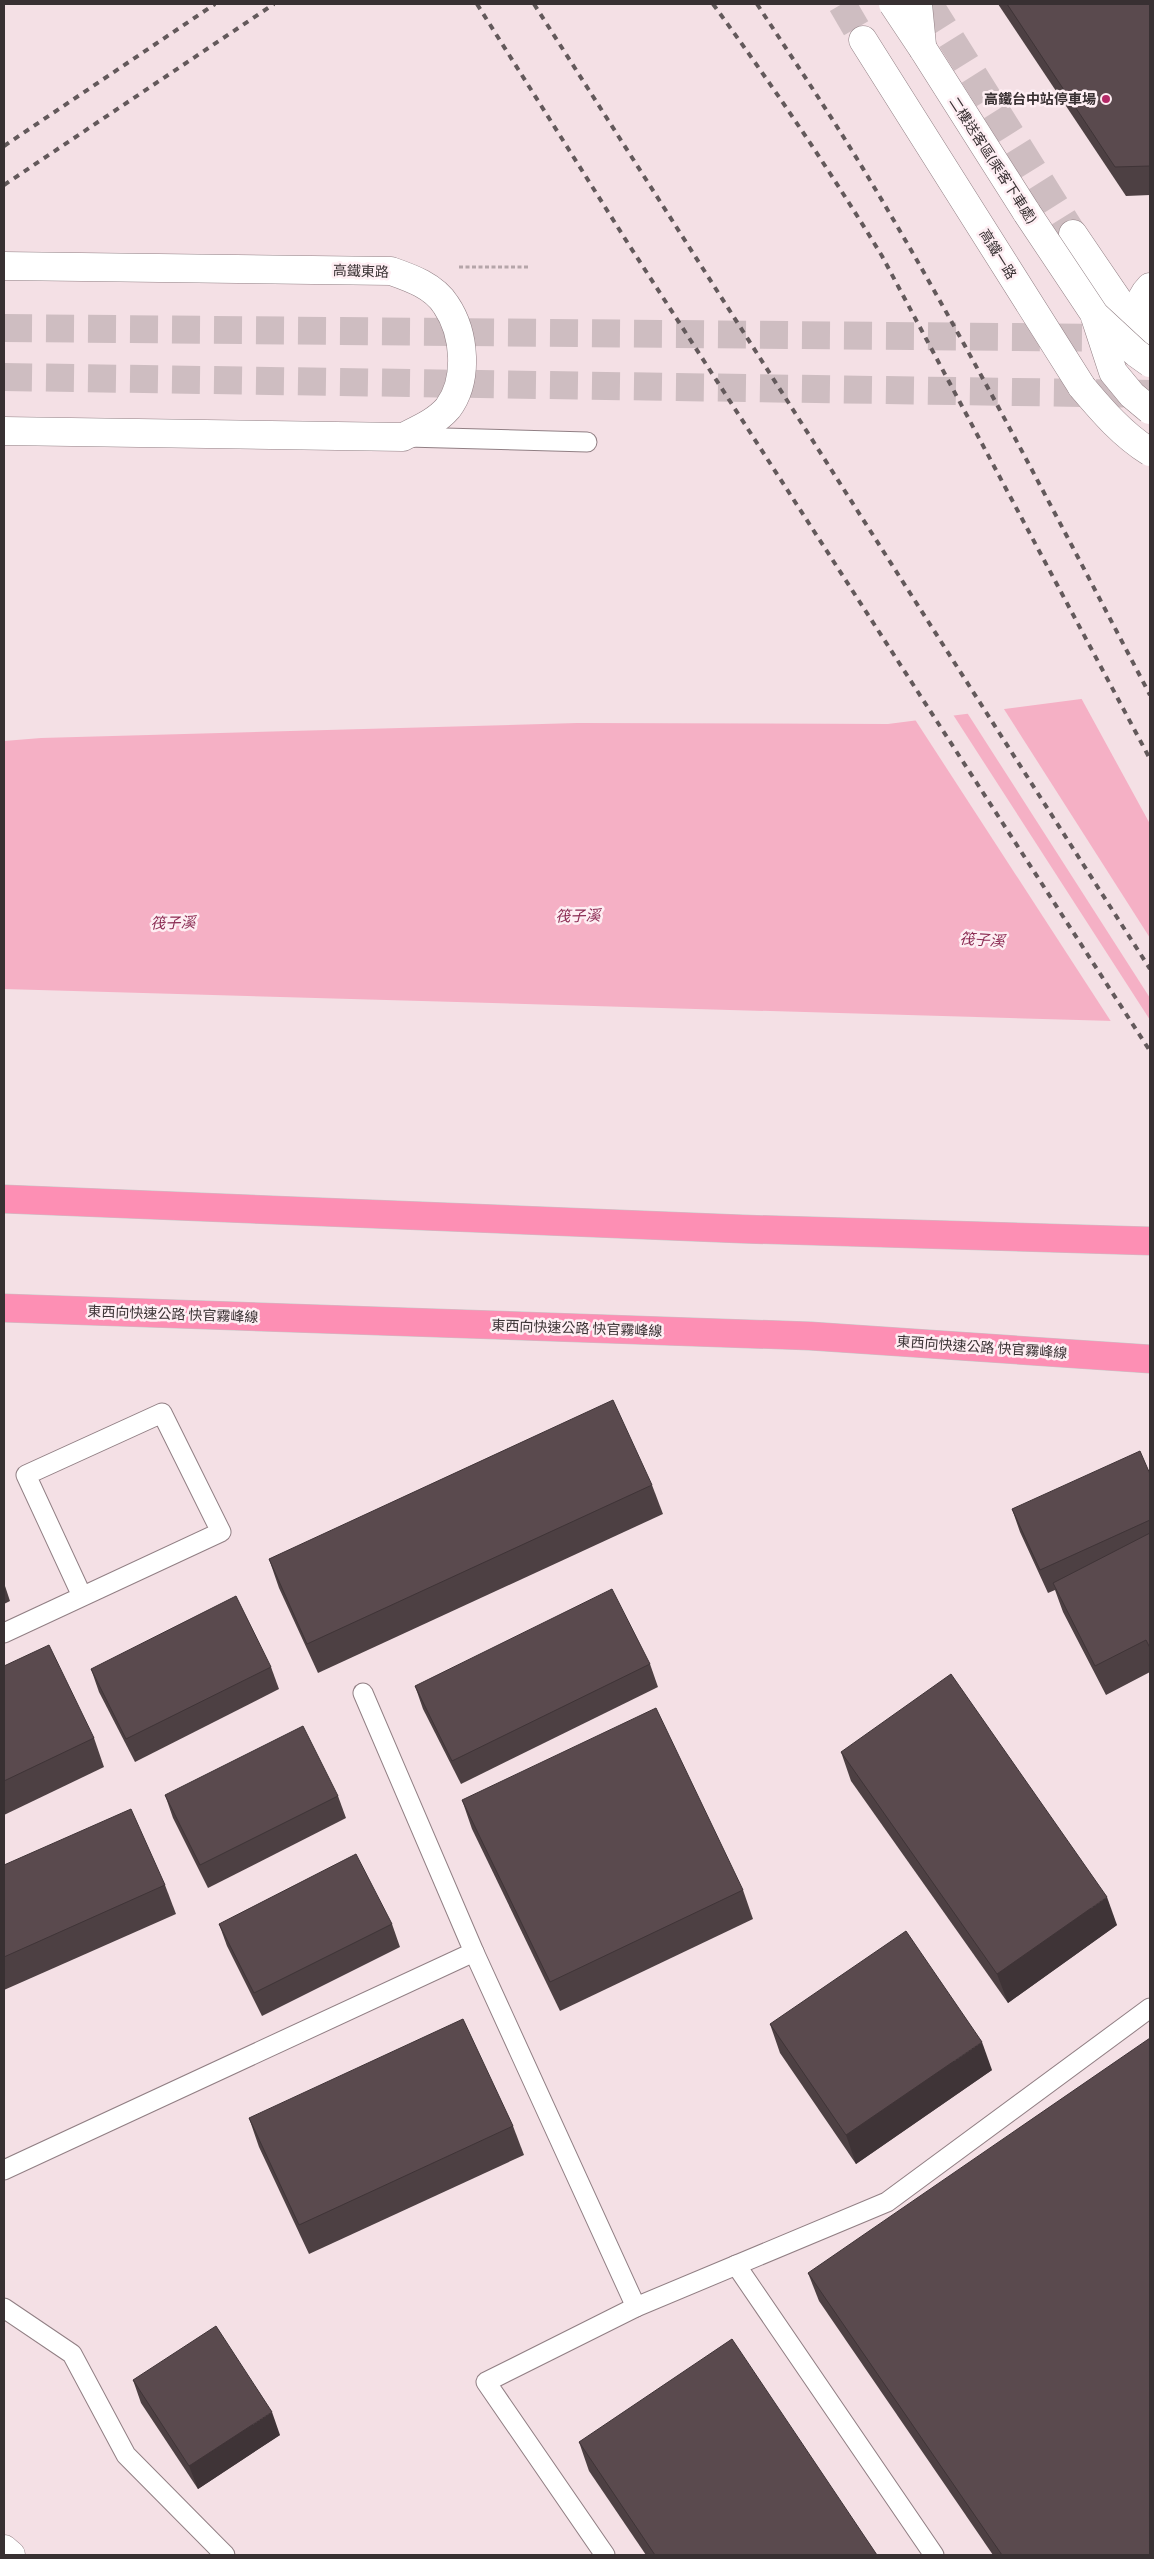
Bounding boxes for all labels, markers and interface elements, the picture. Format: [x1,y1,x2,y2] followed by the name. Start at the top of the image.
[984,88,1096,109] place label: 高鐵台中站停車場
[944,92,1042,227] street label: 二樓送客區(乘客下車處)
[1100,93,1112,105] marker: 高鐵台中站停車場
[975,224,1022,283] street label: 高鐵一路
[333,259,389,282] street label: 高鐵東路
[555,904,603,927] water label: 筏子溪
[150,911,198,934] water label: 筏子溪
[959,926,1007,953] water label: 筏子溪
[87,1300,259,1327] street label: 東西向快速公路 快官霧峰線
[491,1314,663,1341] street label: 東西向快速公路 快官霧峰線
[896,1330,1068,1363] street label: 東西向快速公路 快官霧峰線

